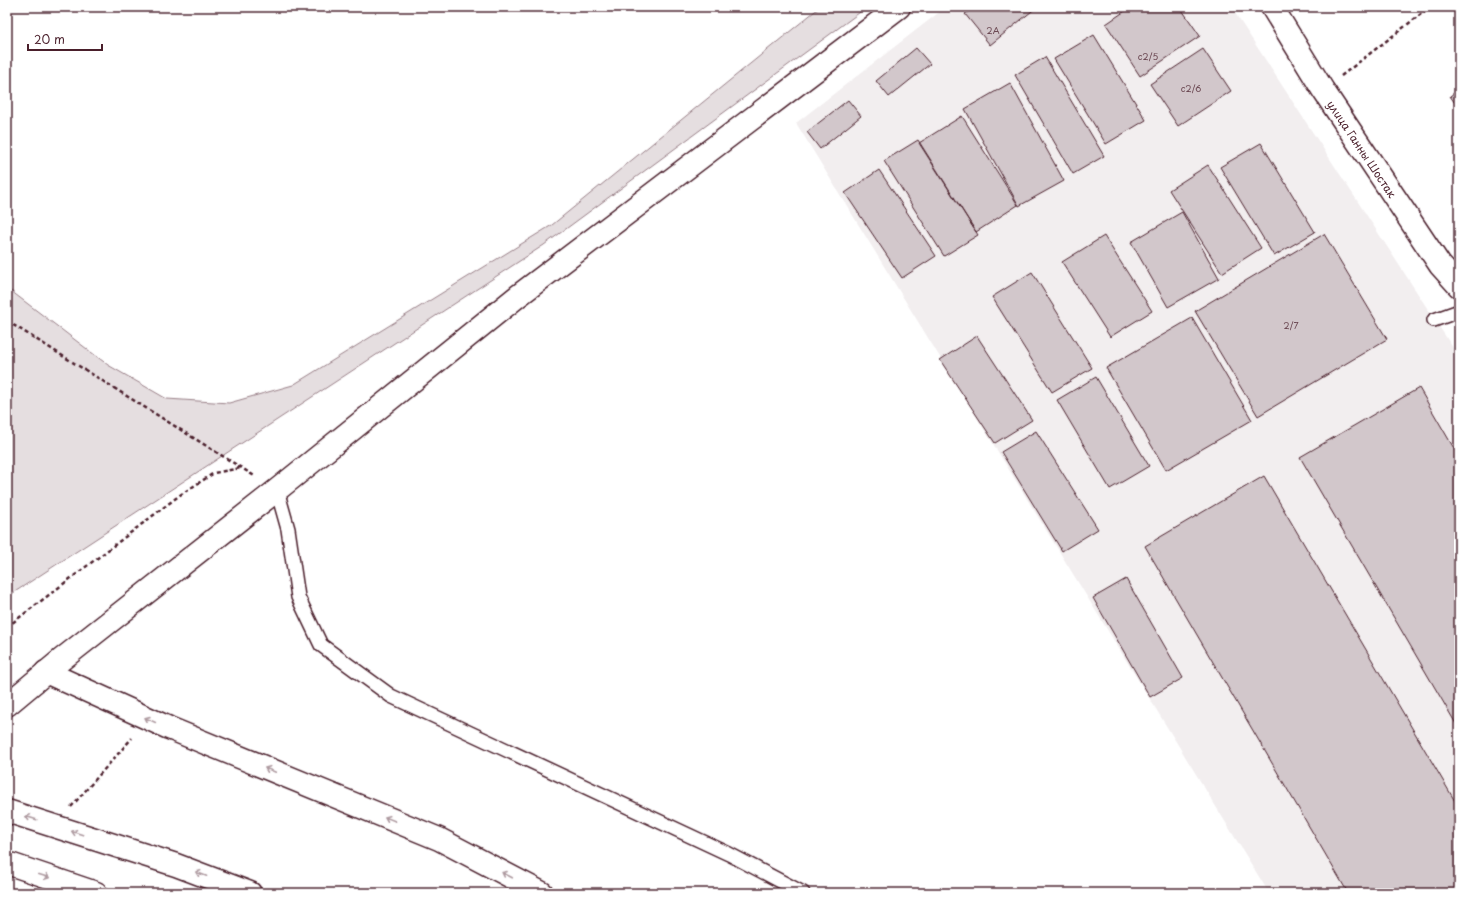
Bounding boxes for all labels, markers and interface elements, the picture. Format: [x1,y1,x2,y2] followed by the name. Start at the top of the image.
[986,23,1000,37] house number: 2А
[28,26,102,52] scale bar
[34,30,65,48] text: 20 m
[1138,49,1158,63] house number: с2/5
[1181,81,1201,95] house number: с2/6
[1323,96,1401,201] street label: улица Ганны Шостак
[1283,318,1299,332] house number: 2/7
[144,716,156,723] one-way arrow
[264,765,276,773] one-way arrow
[24,814,37,821] one-way arrow
[385,814,397,822] one-way arrow
[71,829,84,836] one-way arrow
[195,870,207,878] one-way arrow
[502,871,514,878] one-way arrow
[38,872,50,880] one-way arrow

